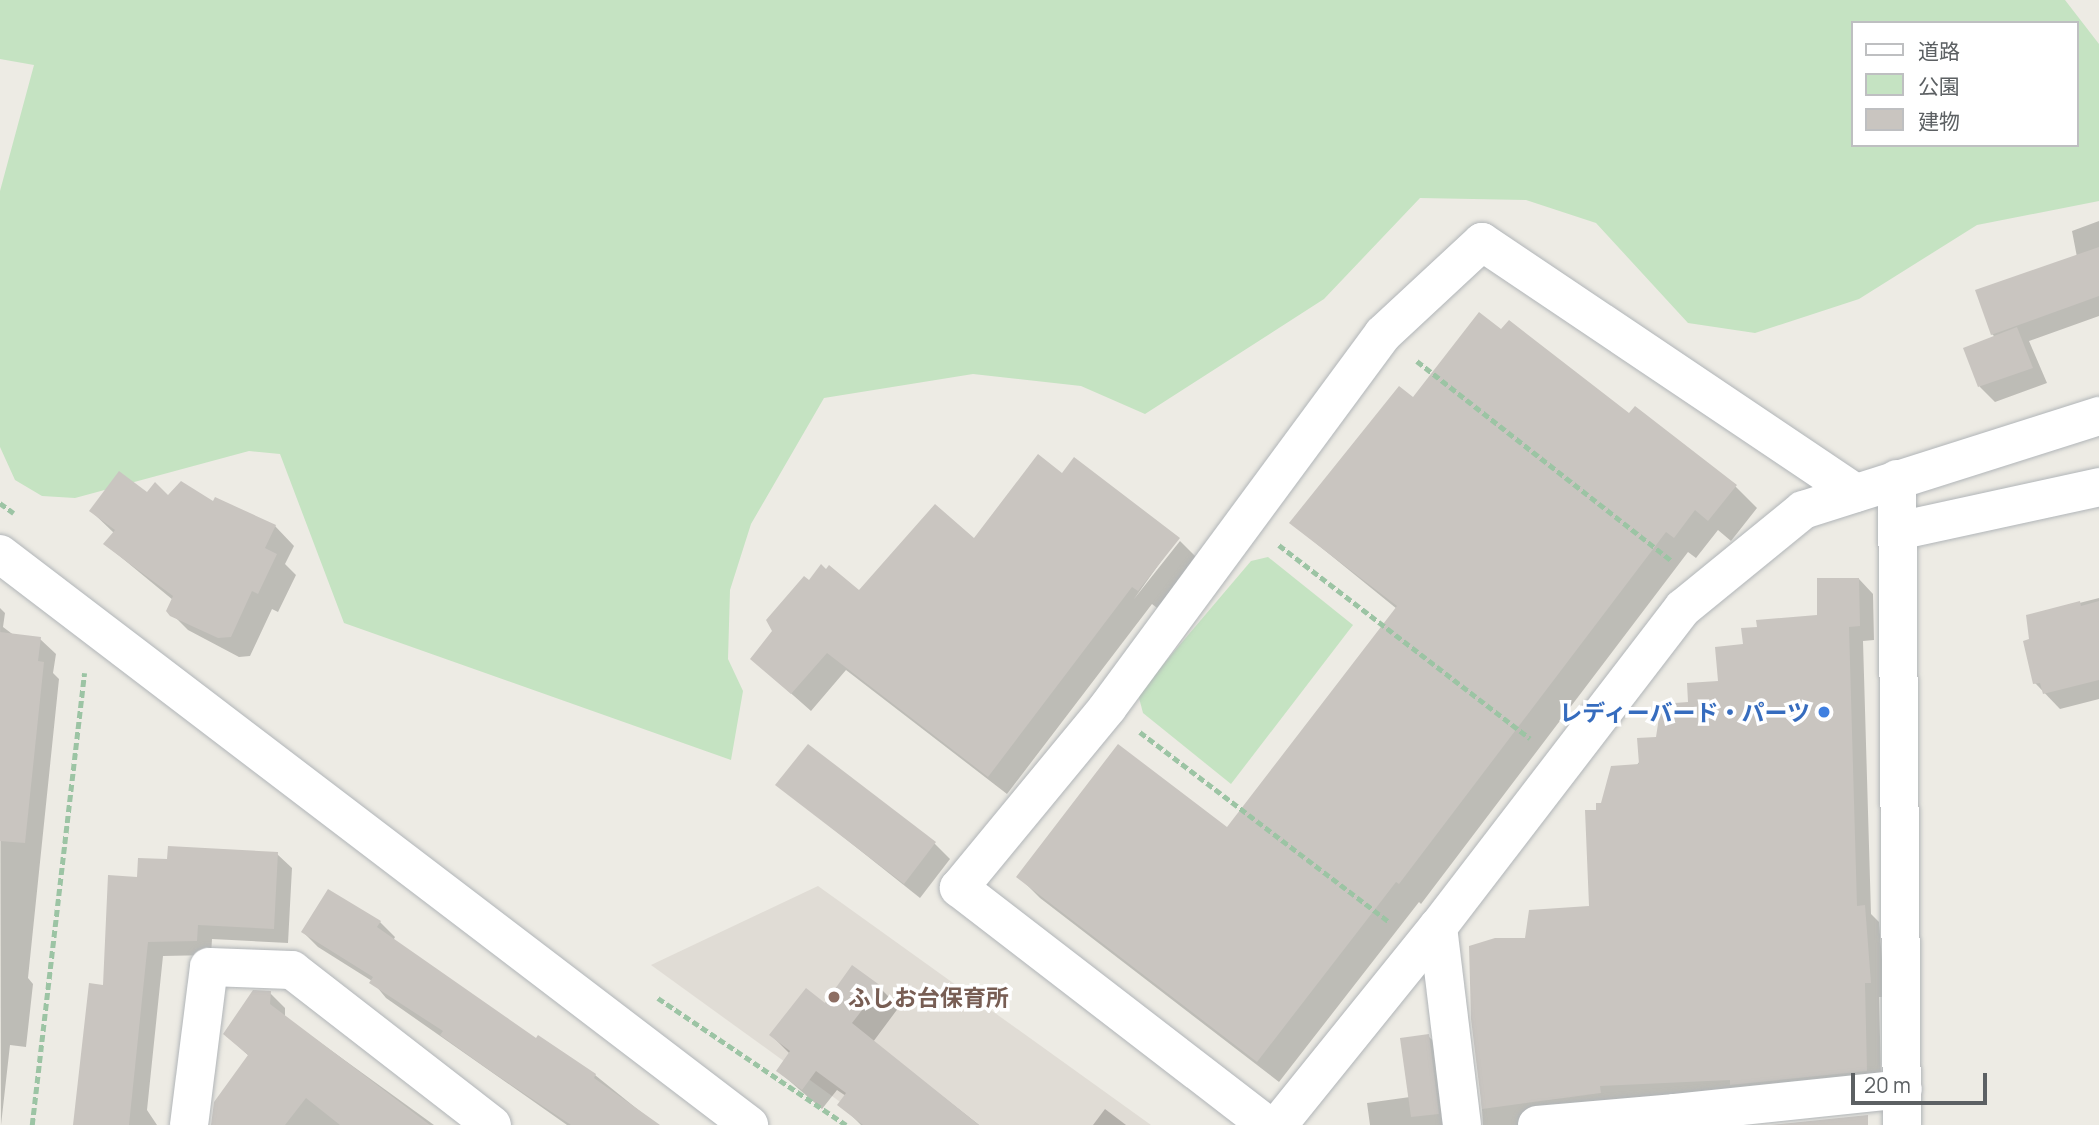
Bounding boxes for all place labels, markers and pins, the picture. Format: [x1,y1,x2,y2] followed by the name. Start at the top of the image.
[1557,698,1810,726] place label: レディーバード・パーツ
[1816,704,1832,720] marker: レディーバード・パーツ
[848,983,1009,1011] place label: ふしお台保育所
[826,989,842,1005] marker: ふしお台保育所

